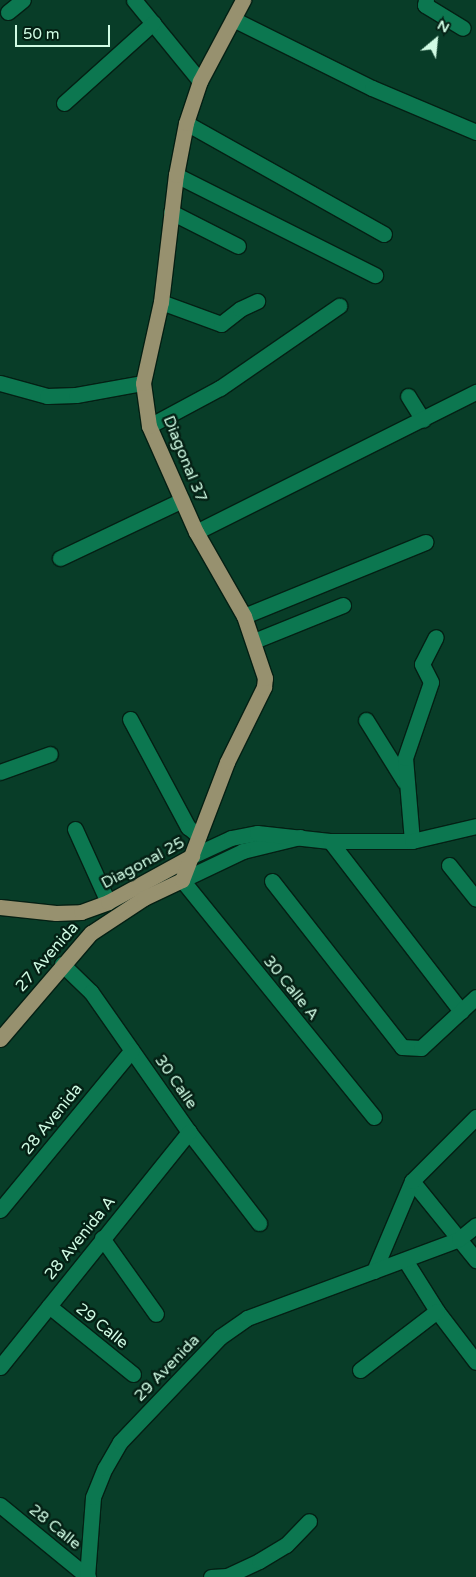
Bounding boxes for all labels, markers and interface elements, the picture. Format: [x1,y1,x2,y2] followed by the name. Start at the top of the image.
[18,15,112,47] scale bar
[411,15,461,65] north arrow
[434,16,452,36] text: N
[23,25,60,43] text: 50 m
[159,413,211,505] street label: Diagonal 37
[98,833,188,893] street label: Diagonal 25
[12,918,82,996] street label: 27 Avenida
[259,952,323,1024] street label: 30 Calle A
[151,1051,201,1113] street label: 30 Calle
[18,1080,86,1158] street label: 28 Avenida
[40,1192,120,1284] street label: 28 Avenida A
[72,1299,132,1353] street label: 29 Calle
[130,1330,204,1406] street label: 29 Avenida
[25,1500,85,1554] street label: 28 Calle

